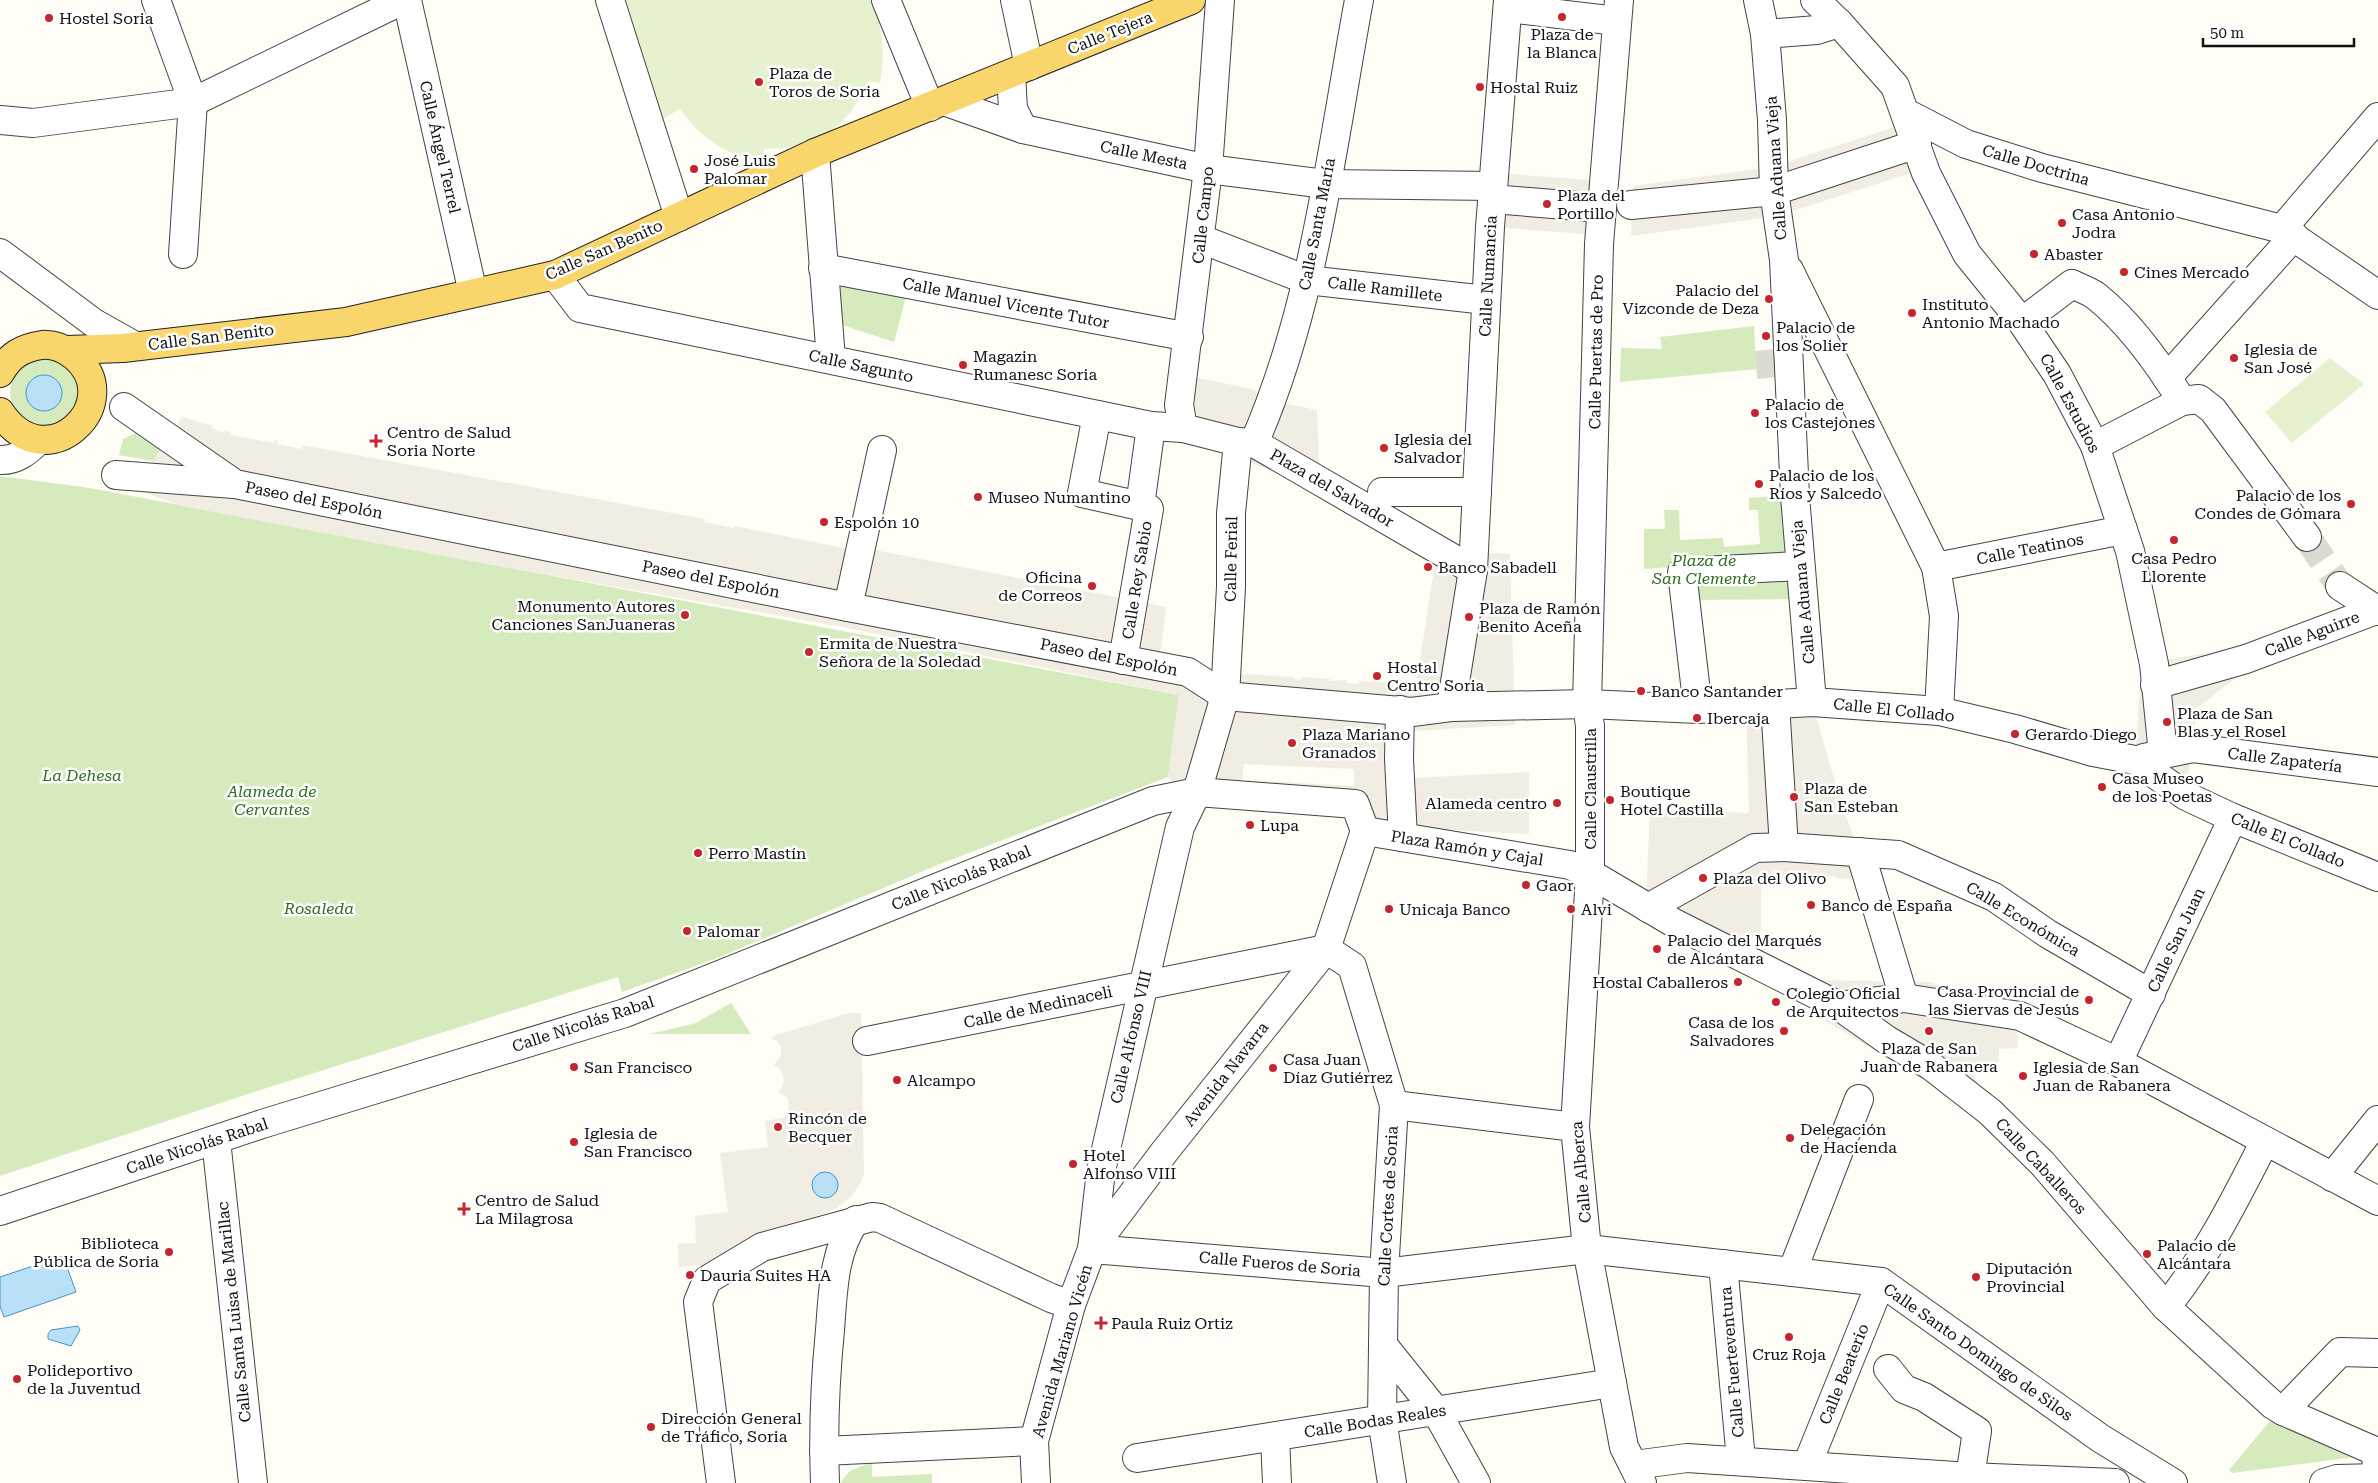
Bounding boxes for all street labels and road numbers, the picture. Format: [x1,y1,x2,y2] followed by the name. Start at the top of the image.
[1065,7,1156,59] street label: Calle Tejera
[415,79,465,215] street label: Calle Ángel Terrel
[1761,95,1791,241] street label: Calle Aduana Vieja
[1099,136,1190,174] street label: Calle Mesta
[1980,141,2092,189] street label: Calle Doctrina
[1295,156,1339,292] street label: Calle Santa María
[1188,165,1218,265] street label: Calle Campo
[1475,214,1501,337] street label: Calle Numancia
[542,216,666,284] street label: Calle San Benito
[1327,273,1444,305] street label: Calle Ramillete
[901,274,1111,332] street label: Calle Manuel Vicente Tutor
[1585,274,1607,430] street label: Calle Puertas de Pro
[147,320,275,354] street label: Calle San Benito
[807,346,915,386] street label: Calle Sagunto
[2036,350,2104,456] street label: Calle Estudios
[1267,445,1398,531] street label: Plaza del Salvador
[243,477,385,523] street label: Paseo del Espolón
[1221,516,1241,602] street label: Calle Ferial
[1118,519,1156,641] street label: Calle Rey Sabio
[1787,519,1819,665] street label: Calle Aduana Vieja
[1975,529,2085,569] street label: Calle Teatinos
[640,556,782,602] street label: Paseo del Espolón
[2262,607,2362,661] street label: Calle Aguirre
[1038,634,1180,680] street label: Paseo del Espolón
[1832,694,1956,726] street label: Calle El Collado
[1581,728,1600,850] street label: Calle Claustrilla
[2227,744,2344,777] street label: Calle Zapatería
[2228,808,2348,872] street label: Calle El Collado
[1389,827,1545,869] street label: Plaza Ramón y Cajal
[889,841,1033,915] street label: Calle Nicolás Rabal
[1963,878,2084,961] street label: Calle Económica
[2143,884,2209,996] street label: Calle San Juan
[1106,969,1156,1105] street label: Calle Alfonso VIII
[962,982,1114,1032] street label: Calle de Medinaceli
[510,992,656,1056] street label: Calle Nicolás Rabal
[1179,1018,1273,1130] street label: Avenida Navarra
[124,1114,270,1178] street label: Calle Nicolás Rabal
[1992,1114,2091,1218] street label: Calle Caballeros
[1567,1120,1595,1224] street label: Calle Alberca
[1374,1125,1402,1287] street label: Calle Cortes de Soria
[213,1201,255,1423] street label: Calle Santa Luisa de Marillac
[1198,1247,1362,1281] street label: Calle Fueros de Soria
[1028,1262,1096,1440] street label: Avenida Mariano Vicén
[1880,1279,2077,1425] street label: Calle Santo Domingo de Silos
[1716,1285,1748,1438] street label: Calle Fuerteventura
[1815,1321,1873,1427] street label: Calle Beaterio
[1303,1400,1448,1442] street label: Calle Bodas Reales

